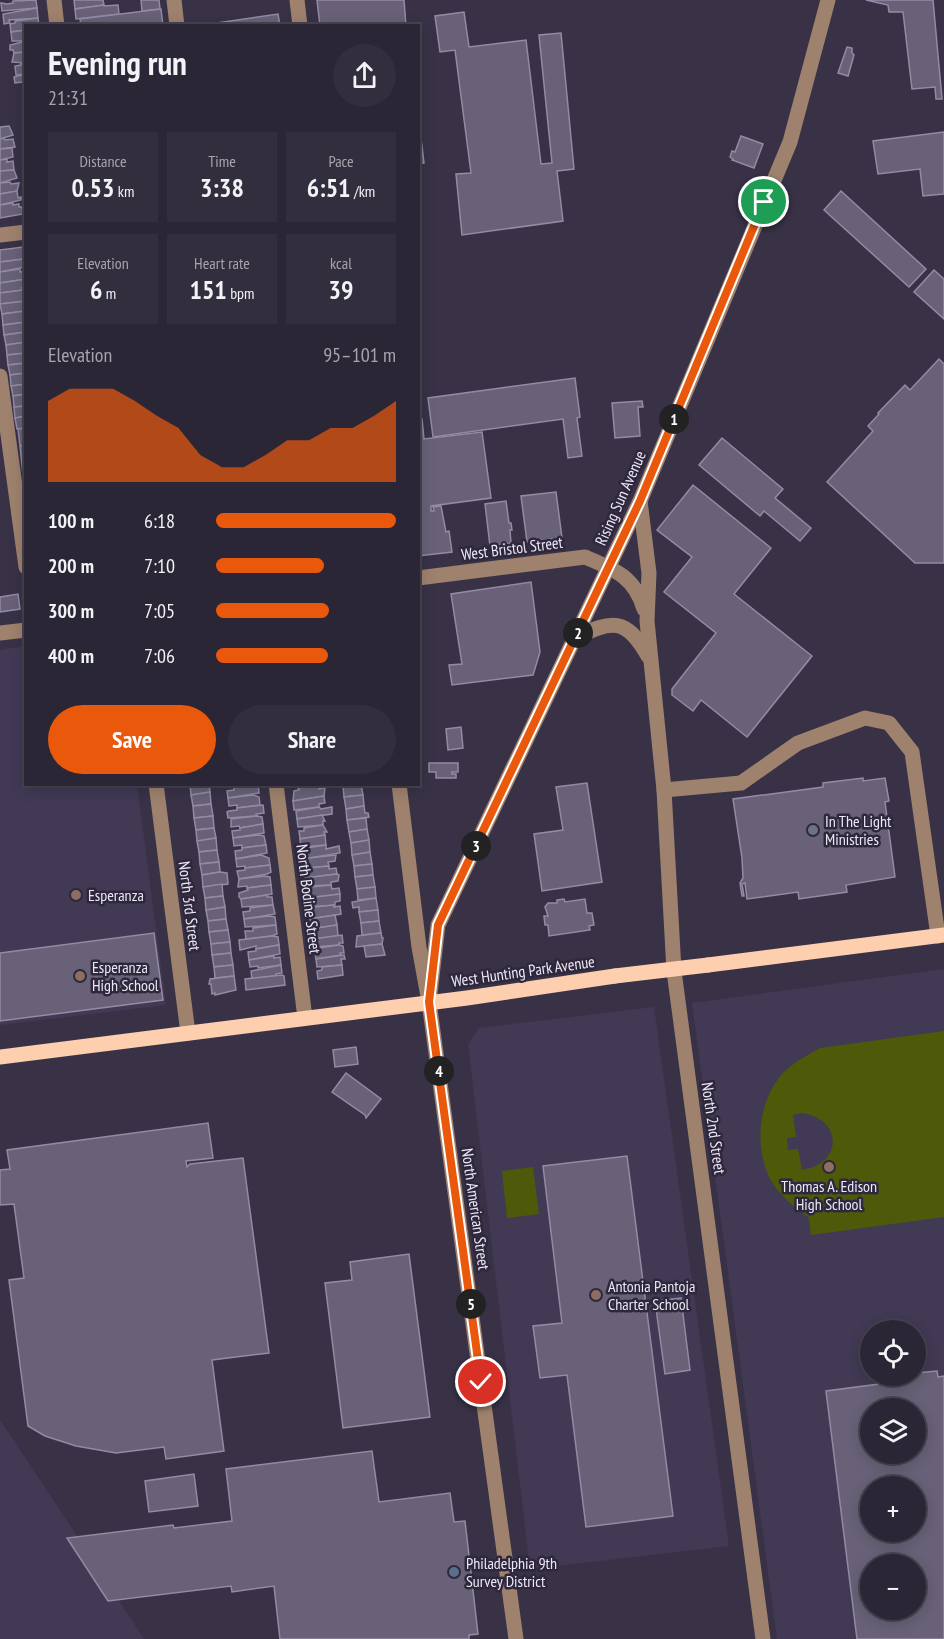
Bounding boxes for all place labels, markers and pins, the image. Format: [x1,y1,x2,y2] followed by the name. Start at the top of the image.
[738,176,789,227] pin
[659,404,689,434] pin: 1
[563,618,593,648] pin: 2
[825,811,892,849] place label: In The Light Ministries
[806,823,820,837] marker: In The Light Ministries
[461,831,491,861] pin: 3
[88,885,144,905] place label: Esperanza
[69,888,83,902] marker: Esperanza
[92,957,159,995] place label: Esperanza High School
[73,969,87,983] marker: Esperanza High School
[424,1056,454,1086] pin: 4
[822,1160,836,1174] marker: Thomas A. Edison High School
[781,1176,877,1214] place label: Thomas A. Edison High School
[608,1276,695,1314] place label: Antonia Pantoja Charter School
[589,1288,603,1302] marker: Antonia Pantoja Charter School
[456,1289,486,1319] pin: 5
[455,1356,506,1407] pin
[466,1553,557,1591] place label: Philadelphia 9th Survey District
[447,1565,461,1579] marker: Philadelphia 9th Survey District

